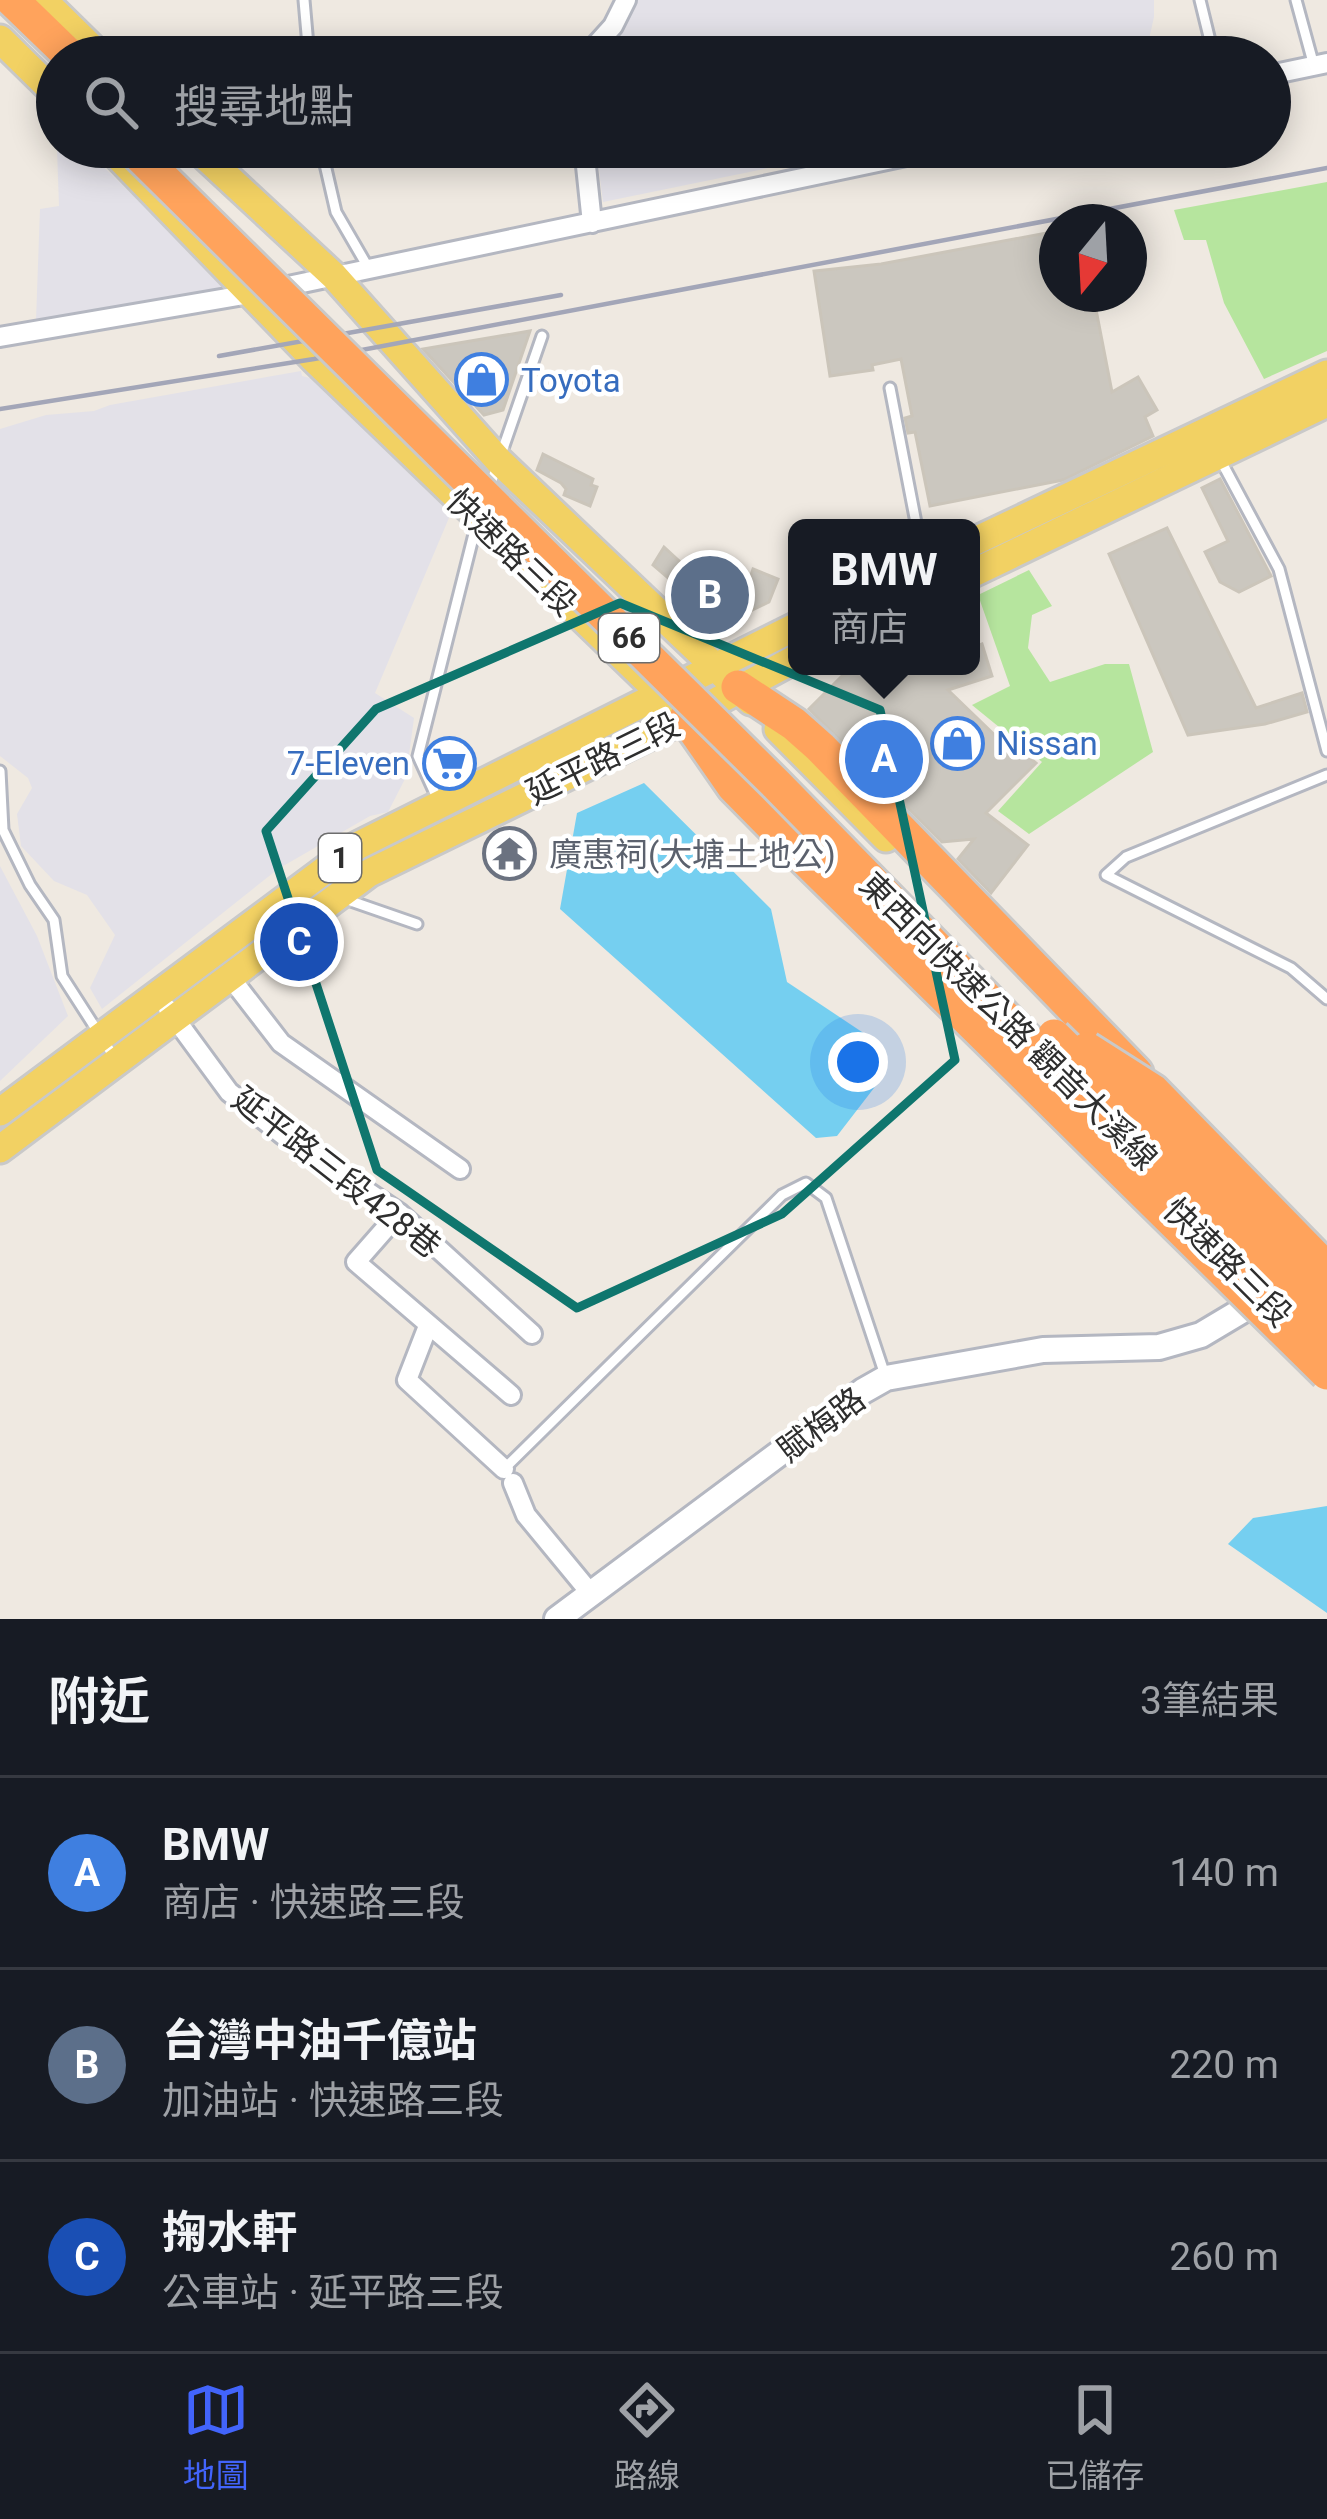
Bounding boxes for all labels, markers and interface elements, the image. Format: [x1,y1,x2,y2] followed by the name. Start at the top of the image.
[36,36,1291,168] search box
[78,69,144,135] icon: search
[174,80,354,133] text: 搜尋地點
[1039,204,1147,312] north arrow
[454,352,510,408] shop icon: Toyota
[521,361,621,400] place label: Toyota
[439,481,585,624] street label: 快速路三段
[788,519,980,675] popup
[830,543,938,596] text: BMW
[671,550,749,640] pin: B
[830,605,908,651] text: 商店
[599,614,659,662] road number: 66
[521,705,686,812] street label: 延平路三段
[845,714,923,804] pin: A
[929,715,985,771] shop icon: Nissan
[996,724,1098,763] place label: Nissan
[421,735,477,791] supermarket icon: 7-Eleven
[287,744,410,783] place label: 7-Eleven
[482,826,538,882] temple icon: 廣惠祠(大塘土地公)
[319,834,361,882] road number: 1
[549,835,836,874] place label: 廣惠祠(大塘土地公)
[852,865,1165,1178] street label: 東西向快速公路 觀音大溪線
[260,897,338,987] pin: C
[828,1032,888,1092] your location
[225,1079,449,1266] street label: 延平路三段428巷
[1156,1190,1300,1334] street label: 快速路三段
[770,1379,873,1470] street label: 賦梅路
[48,1672,150,1731] text: 附近
[1140,1678,1279,1724] text: 3筆結果
[162,1818,270,1871] text: BMW
[74,1850,100,1896] text: A
[1169,1850,1279,1896] text: 140 m
[162,1880,465,1926] text: 商店 · 快速路三段
[162,2014,477,2067] text: 台灣中油千億站
[75,2042,99,2088] text: B
[1169,2042,1279,2088] text: 220 m
[162,2078,504,2124] text: 加油站 · 快速路三段
[162,2206,297,2259] text: 掬水軒
[74,2234,100,2280] text: C
[1169,2234,1279,2280] text: 260 m
[162,2270,504,2316] text: 公車站 · 延平路三段
[183,2377,249,2497] tab: 地圖
[614,2377,680,2497] tab: 路線
[1045,2377,1144,2497] tab: 已儲存

